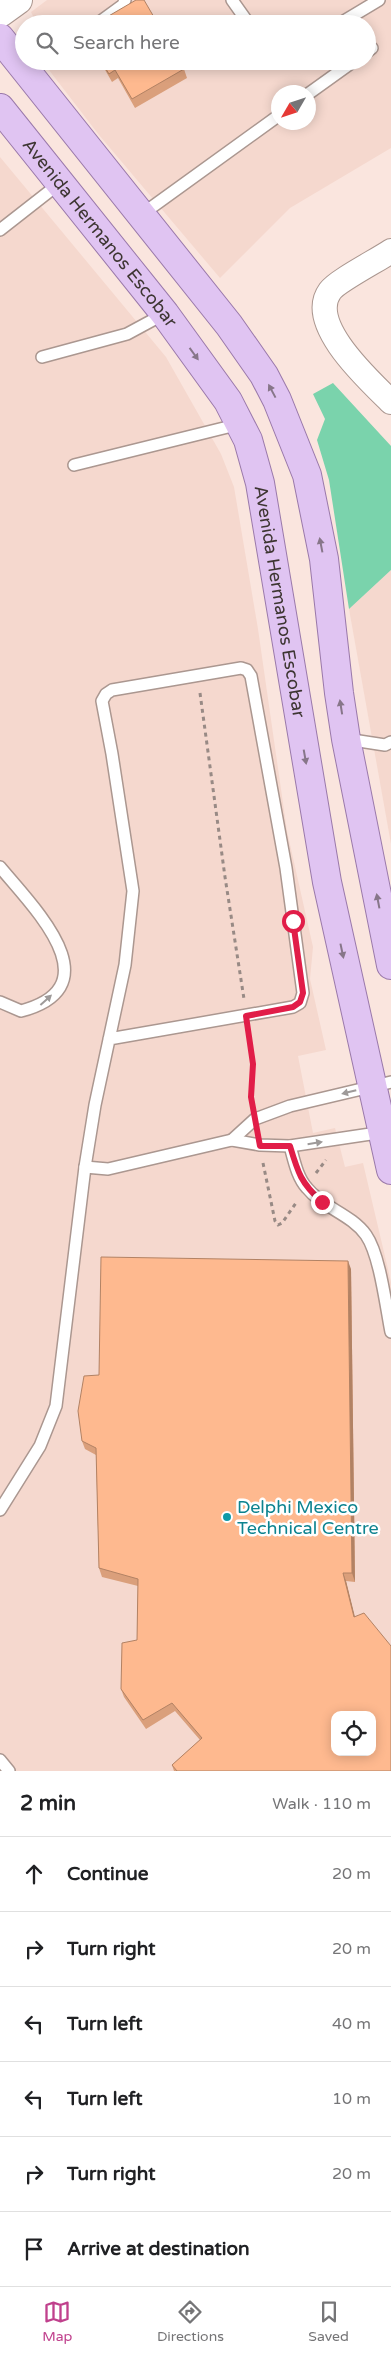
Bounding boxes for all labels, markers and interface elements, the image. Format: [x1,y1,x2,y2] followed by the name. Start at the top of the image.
[15,15,376,70] search box
[33,29,61,57] icon: search
[73,32,180,54] text: Search here
[271,85,316,130] north arrow
[18,134,182,332] street label: Avenida Hermanos Escobar
[188,347,199,360] one-way arrow
[268,384,277,398] one-way arrow
[250,484,310,719] street label: Avenida Hermanos Escobar
[317,537,325,553] one-way arrow
[336,698,344,714] one-way arrow
[302,750,310,766] one-way arrow
[373,892,381,908] one-way arrow
[282,910,305,933] route start
[338,944,346,959] one-way arrow
[40,994,52,1006] one-way arrow
[342,1089,357,1097] one-way arrow
[307,1138,323,1146] one-way arrow
[311,1191,334,1214] route end
[237,1496,379,1539] place label: Delphi Mexico Technical Centre
[221,1511,233,1523] marker: Delphi Mexico Technical Centre
[331,1711,376,1756] map controls
[331,1711,376,1756] button: locate
[20,1791,76,1816] text: 2 min
[272,1794,371,1814] text: Walk · 110 m
[20,1860,48,1888] icon: ahead
[67,1863,149,1885] text: Continue
[332,1864,371,1884] text: 20 m
[20,1935,48,1963] icon: right
[67,1938,155,1960] text: Turn right
[332,1939,371,1959] text: 20 m
[20,2010,48,2038] icon: left
[67,2013,143,2035] text: Turn left
[332,2014,371,2034] text: 40 m
[20,2085,48,2113] icon: left
[67,2088,143,2110] text: Turn left
[332,2089,371,2109] text: 10 m
[20,2160,48,2188] icon: right
[67,2163,155,2185] text: Turn right
[332,2164,371,2184] text: 20 m
[20,2235,48,2263] icon: arrive
[67,2238,250,2260] text: Arrive at destination
[42,2298,72,2345] tab: Map
[157,2298,224,2345] tab: Directions
[308,2298,349,2345] tab: Saved

